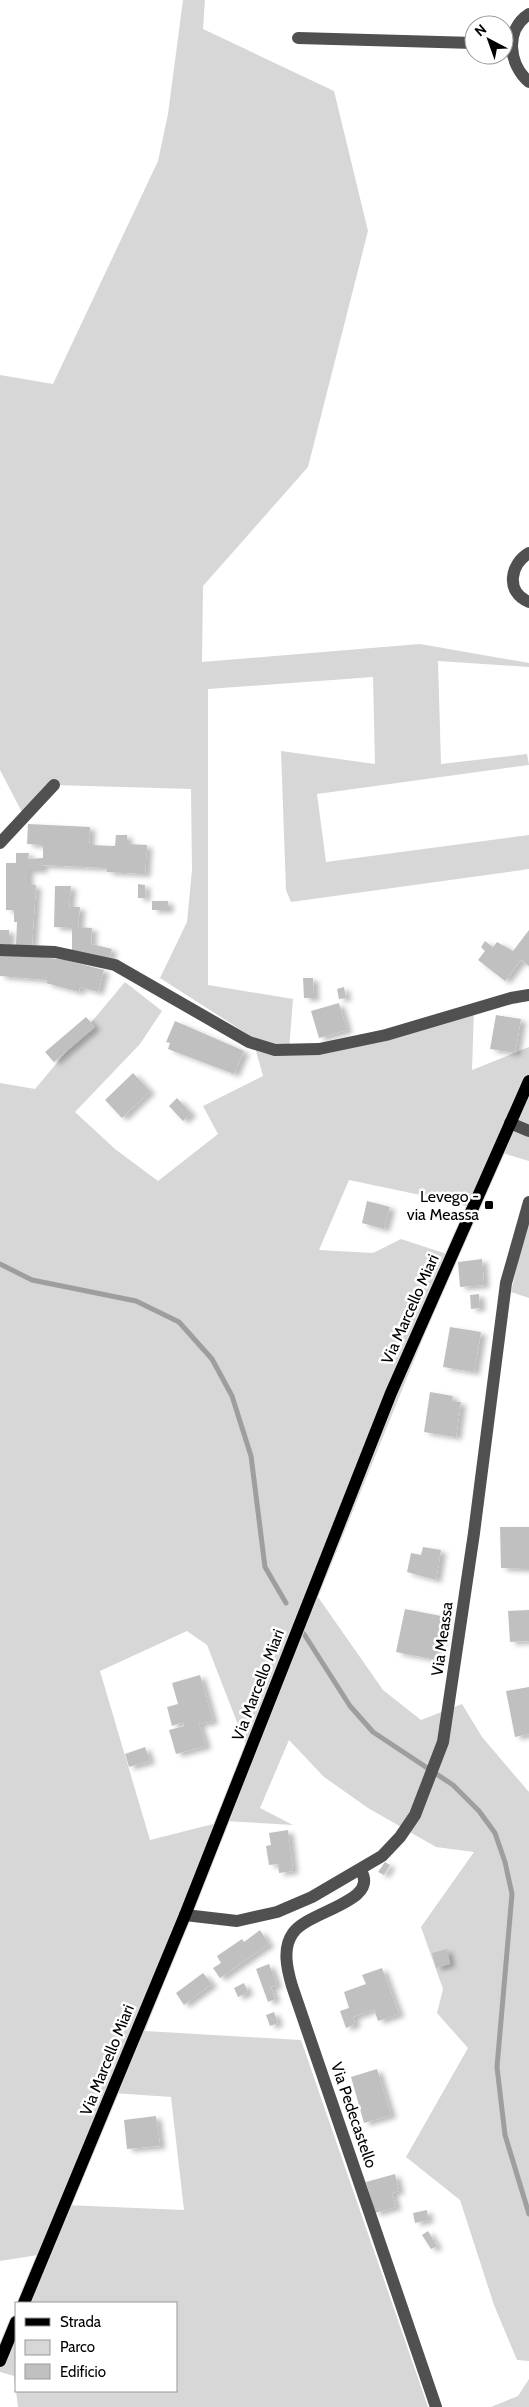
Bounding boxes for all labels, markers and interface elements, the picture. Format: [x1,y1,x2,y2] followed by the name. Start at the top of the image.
[464,15,514,65] north arrow
[471,20,490,40] text: N
[407,1187,479,1224] place label: Levego - via Meassa
[483,1199,495,1211] marker: Levego - via Meassa
[377,1251,443,1367] street label: Via Marcello Miari
[427,1600,457,1677] street label: Via Meassa
[228,1626,288,1744] street label: Via Marcello Miari
[76,2002,138,2118] street label: Via Marcello Miari
[327,2060,381,2171] street label: Via Pedecastello
[15,2302,178,2392] legend
[60,2313,102,2331] text: Strada
[60,2338,95,2356] text: Parco
[60,2363,106,2381] text: Edificio

